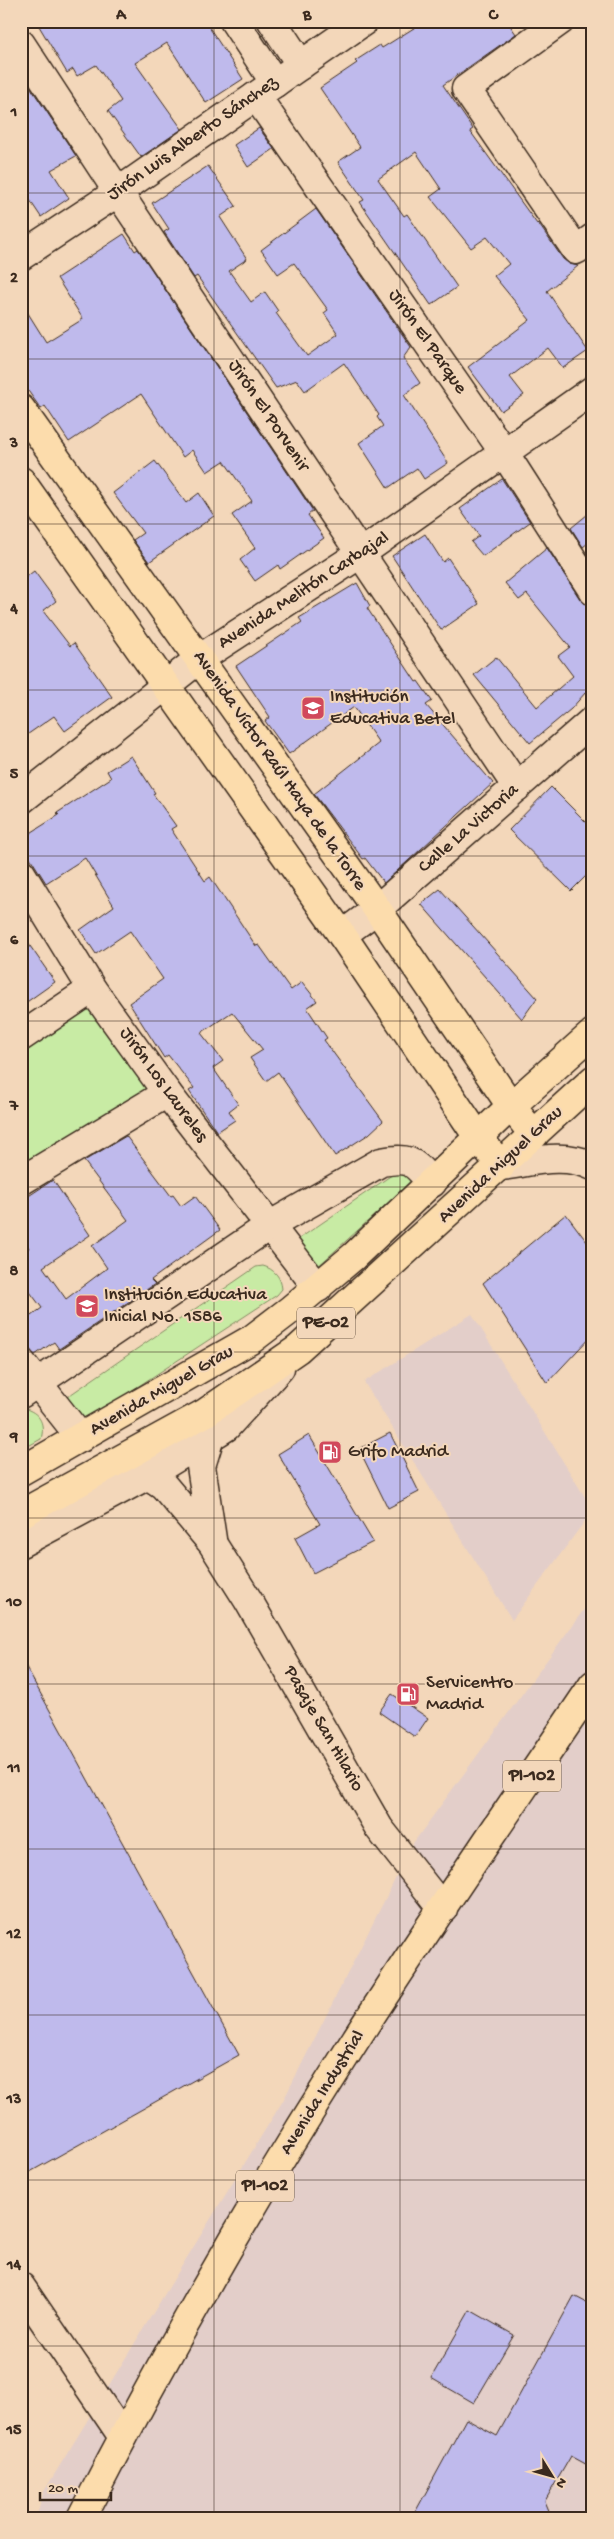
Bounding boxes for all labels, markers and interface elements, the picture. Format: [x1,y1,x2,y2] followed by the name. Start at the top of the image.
[115,7,127,26] text: A
[302,7,312,26] text: B
[488,7,499,26] text: C
[103,71,283,207] street label: Jirón Luis Alberto Sánchez
[10,104,17,123] text: 1
[10,270,18,289] text: 2
[382,285,472,399] street label: Jirón El Parque
[222,356,315,478] street label: Jirón El Porvenir
[9,435,18,454] text: 3
[214,527,394,655] street label: Avenida Melitón Carbajal
[9,601,18,620] text: 4
[187,647,371,896] street label: Avenida Víctor Raúl Haya de la Torre
[330,686,455,731] place label: Institución Educativa Betel
[300,695,326,721] school or university icon: Institución Educativa Betel
[10,766,19,785] text: 5
[414,778,525,879] street label: Calle La Victoria
[10,932,19,951] text: 6
[114,1023,213,1148] street label: Jirón Los Laureles
[9,1098,19,1117] text: 7
[434,1101,568,1229] street label: Avenida Miguel Grau
[10,1263,19,1282] text: 8
[104,1284,268,1329] place label: Institución Educativa Inicial No. 1586
[74,1293,100,1319] school or university icon: Institución Educativa Inicial No. 1586
[297,1308,355,1339] road number: PE-02
[86,1340,238,1442] street label: Avenida Miguel Grau
[9,1429,18,1448] text: 9
[317,1439,343,1465] fuel station icon: Grifo Madrid
[348,1441,450,1464] place label: Grifo Madrid
[5,1594,22,1613] text: 10
[277,1661,368,1796] street label: Pasaje San Hilario
[426,1672,514,1717] place label: Servicentro Madrid
[395,1681,421,1707] fuel station icon: Servicentro Madrid
[7,1760,20,1779] text: 11
[503,1760,561,1792] road number: PI-102
[6,1926,21,1945] text: 12
[275,2026,371,2160] street label: Avenida Industrial
[6,2091,21,2110] text: 13
[236,2170,294,2202] road number: PI-102
[6,2257,21,2276] text: 14
[6,2422,22,2441] text: 15
[526,2452,576,2502] north arrow
[40,2469,111,2501] scale bar
[551,2474,570,2491] text: N
[48,2480,78,2498] text: 20 m

